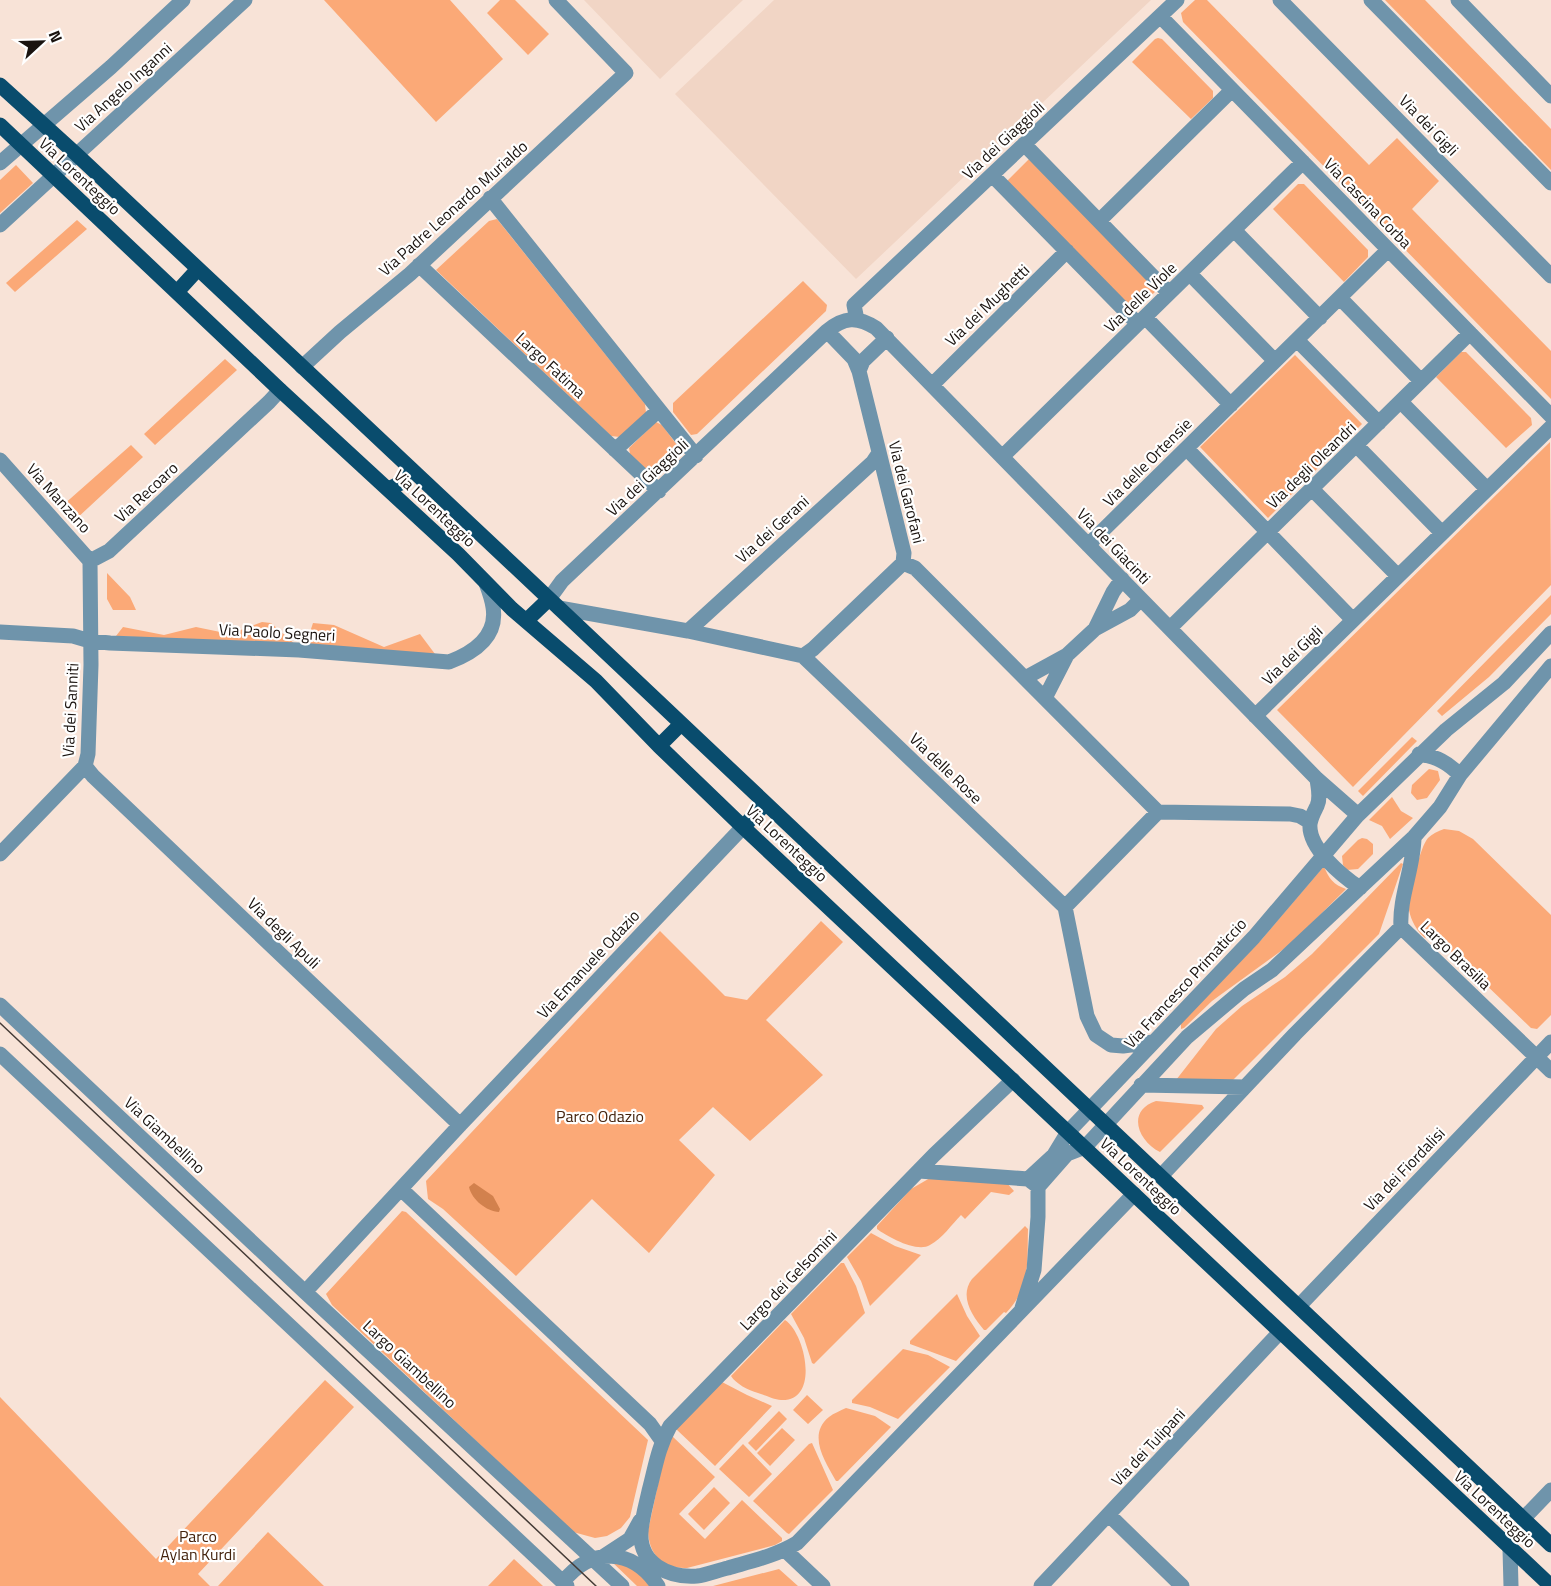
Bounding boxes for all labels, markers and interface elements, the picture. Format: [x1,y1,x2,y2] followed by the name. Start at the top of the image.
[12,12,72,72] north arrow
[43,27,69,46] text: N
[69,37,177,137] street label: Via Angelo Inganni
[1394,89,1464,161] street label: Via dei Gigli
[956,95,1050,185] street label: Via dei Giaggioli
[34,132,126,220] street label: Via Lorenteggio
[373,134,533,282] street label: Via Padre Leonardo Murialdo
[1318,152,1418,254] street label: Via Cascina Corba
[1098,256,1182,338] street label: Via delle Viole
[939,258,1035,352] street label: Via dei Mughetti
[511,326,591,404] street label: Largo Fatima
[1097,412,1197,512] street label: Via delle Ortensie
[1261,416,1361,514] street label: Via degli Oleandri
[600,432,694,522] street label: Via dei Giaggioli
[883,438,931,546] street label: Via dei Garofani
[109,456,183,528] street label: Via Recoaro
[21,458,97,538] street label: Via Manzano
[389,464,481,552] street label: Via Lorenteggio
[730,489,814,569] street label: Via dei Gerani
[1072,503,1156,589] street label: Via dei Giacinti
[218,617,336,647] street label: Via Paolo Segneri
[1256,620,1328,690] street label: Via dei Gigli
[56,662,84,758] street label: Via dei Sanniti
[904,727,988,809] street label: Via delle Rose
[741,799,833,887] street label: Via Lorenteggio
[242,892,326,974] street label: Via degli Apuli
[531,904,645,1024] street label: Via Emanuele Odazio
[1118,912,1252,1054] street label: Via Francesco Primaticcio
[1415,915,1497,995] street label: Largo Brasilia
[119,1091,211,1179] street label: Via Giambellino
[556,1104,644,1128] park label: Parco Odazio
[1358,1122,1450,1216] street label: Via dei Fiordalisi
[1095,1132,1187,1220] street label: Via Lorenteggio
[734,1224,842,1336] street label: Largo dei Gelsomini
[358,1314,462,1414] street label: Largo Giambellino
[1105,1403,1191,1491] street label: Via dei Tulipani
[1449,1465,1541,1553] street label: Via Lorenteggio
[160,1524,236,1566] park label: Parco Aylan Kurdi

